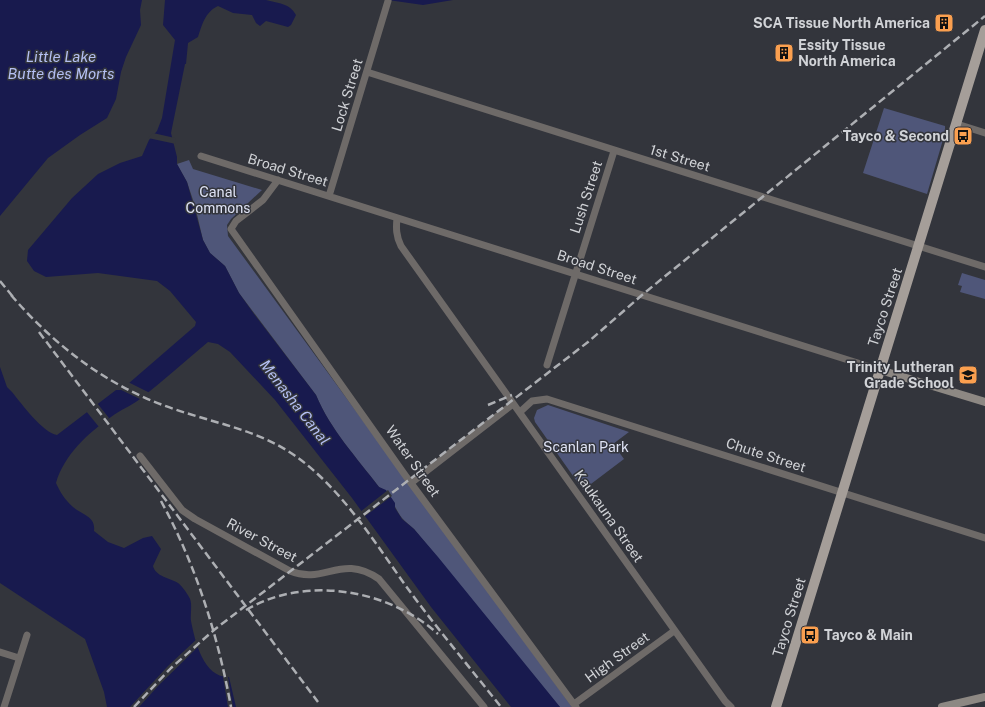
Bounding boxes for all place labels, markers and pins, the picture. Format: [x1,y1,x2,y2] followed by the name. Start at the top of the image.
[933,12,955,34] building icon: SCA Tissue North America
[753,15,930,31] place label: SCA Tissue North America
[798,37,896,69] place label: Essity Tissue North America
[773,42,795,64] building icon: Essity Tissue North America
[952,125,974,147] bus stop icon: Tayco & Second
[843,128,949,144] place label: Tayco & Second
[847,359,954,391] place label: Trinity Lutheran Grade School
[957,364,979,386] school or university icon: Trinity Lutheran Grade School
[799,624,821,646] bus stop icon: Tayco & Main
[824,627,913,643] place label: Tayco & Main

